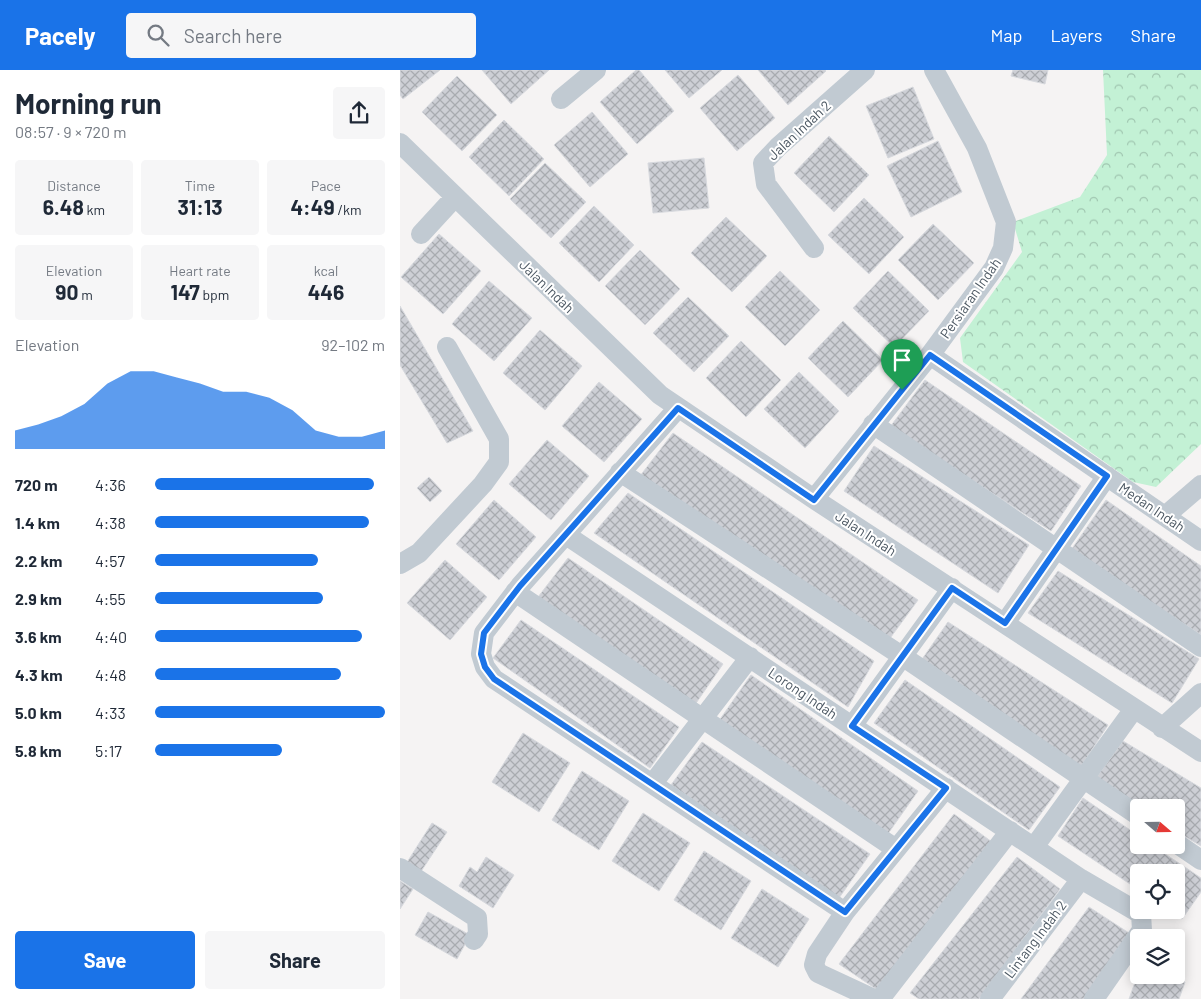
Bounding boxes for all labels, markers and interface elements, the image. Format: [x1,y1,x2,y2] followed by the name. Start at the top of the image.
[126,13,476,58] search box
[25,21,96,50] text: Pacely
[144,21,172,49] icon: search
[184,24,282,47] text: Search here
[990,24,1022,46] text: Map
[1050,24,1103,46] text: Layers
[1131,24,1176,46] text: Share
[15,86,162,120] text: Morning run
[333,87,385,139] button: share
[764,97,834,163] street label: Jalan Indah 2
[15,122,126,141] text: 08:57 · 9 × 720 m
[47,177,101,194] text: Distance
[185,177,215,194] text: Time
[311,177,341,194] text: Pace
[43,194,84,219] text: 6.48
[177,194,223,219] text: 31:13
[290,194,335,219] text: 4:49
[84,201,105,218] text: km
[335,201,362,218] text: /km
[936,255,1004,341] street label: Persiaran Indah
[516,256,578,316] street label: Jalan Indah
[46,262,102,279] text: Elevation
[169,262,231,279] text: Heart rate
[314,262,338,279] text: kcal
[55,279,78,304] text: 90
[171,279,200,304] text: 147
[308,279,344,304] text: 446
[78,286,93,303] text: m
[200,286,229,303] text: bpm
[15,335,79,354] text: Elevation
[321,335,385,354] text: 92–102 m
[881,339,923,390] pin
[888,346,916,374] icon: arrive
[15,475,58,494] text: 720 m
[95,475,126,494] text: 4:36
[1116,479,1188,535] street label: Medan Indah
[832,507,900,559] street label: Jalan Indah
[15,513,60,532] text: 1.4 km
[95,513,126,532] text: 4:38
[15,551,62,570] text: 2.2 km
[95,551,125,570] text: 4:57
[15,589,62,608] text: 2.9 km
[95,589,126,608] text: 4:55
[15,627,62,646] text: 3.6 km
[95,627,127,646] text: 4:40
[765,664,841,722] street label: Lorong Indah
[15,665,63,684] text: 4.3 km
[95,665,126,684] text: 4:48
[15,703,62,722] text: 5.0 km
[95,703,126,722] text: 4:33
[15,741,62,760] text: 5.8 km
[95,741,122,760] text: 5:17
[1130,799,1185,854] north arrow
[1130,799,1185,984] map controls
[1130,864,1185,919] button: locate
[1000,897,1070,981] street label: Lintang Indah 2
[1130,929,1185,984] button: layers
[15,931,195,989] button: Save
[205,931,385,989] button: Share

